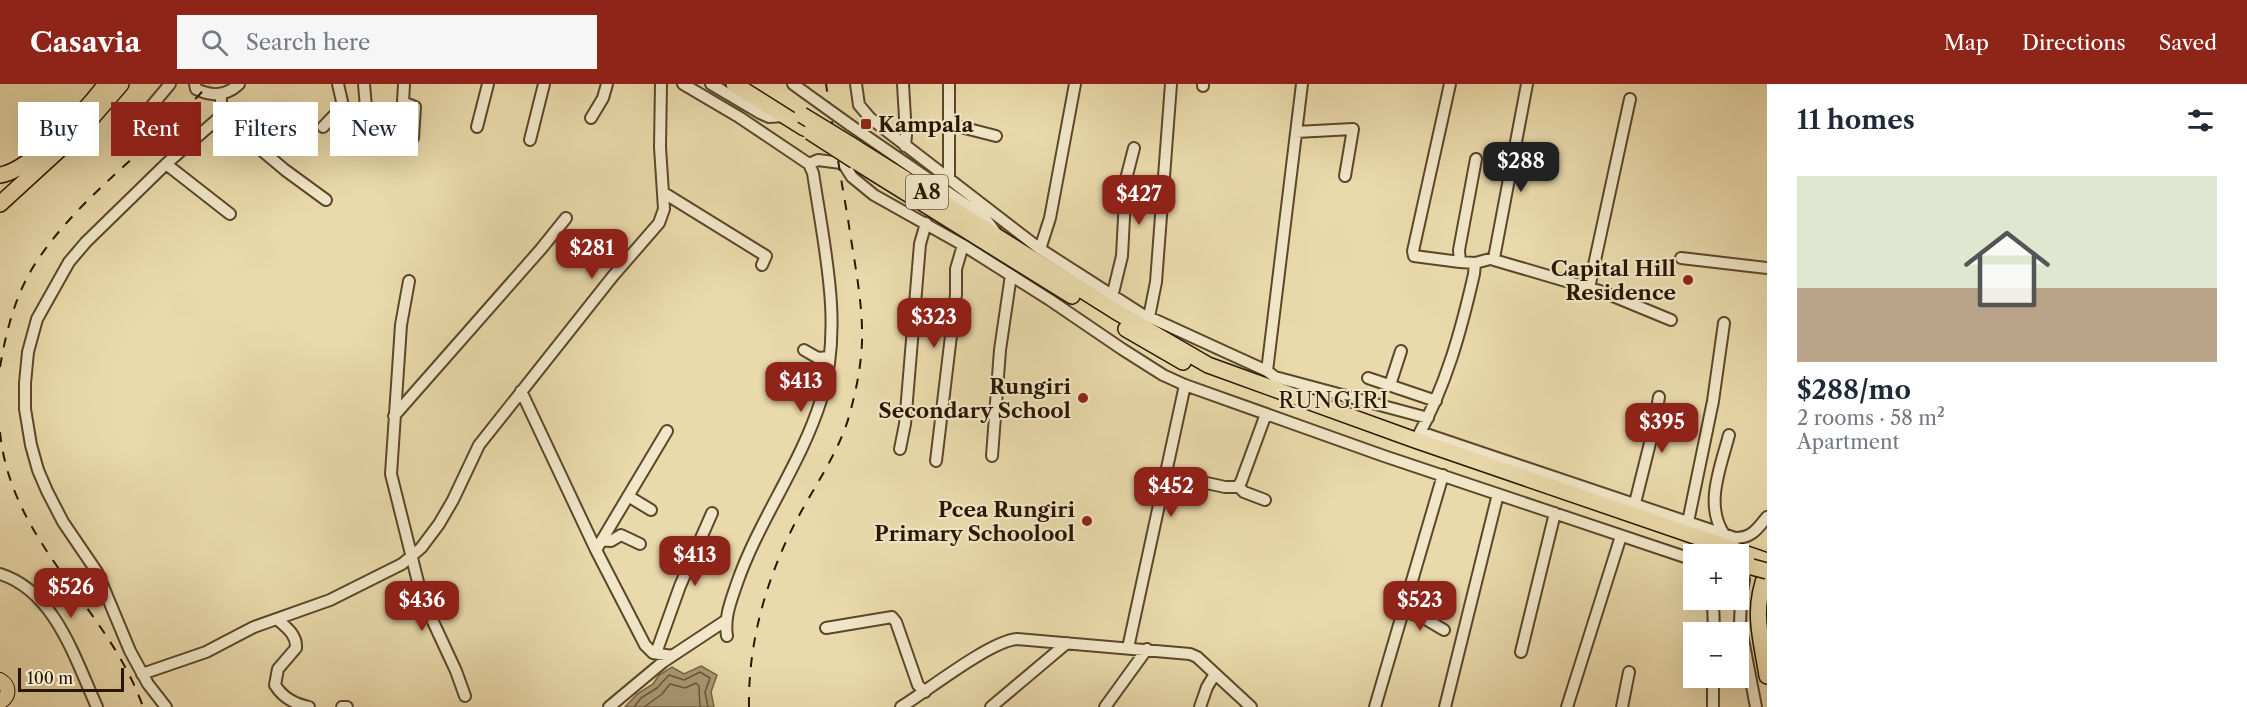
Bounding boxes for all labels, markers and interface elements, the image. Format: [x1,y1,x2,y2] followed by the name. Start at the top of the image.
[177,15,597,69] search box
[30,25,141,59] text: Casavia
[198,26,231,59] icon: search
[246,29,370,56] text: Search here
[1944,30,1989,55] text: Map
[2022,30,2126,55] text: Directions
[2159,30,2217,55] text: Saved
[18,102,99,156] chip: Buy
[111,102,201,156] chip: Rent
[213,102,318,156] chip: Filters
[330,102,418,156] chip: New
[1797,104,1915,136] text: 11 homes
[2184,104,2217,137] icon: filters
[878,112,974,137] place label: Kampala
[859,117,873,131] marker: Kampala
[1485,142,1557,193] pin: $288
[1497,149,1545,173] text: $288
[906,175,948,209] road number: A8
[1103,175,1175,226] pin: $427
[1116,182,1162,206] text: $427
[1953,215,2061,323] icon: home
[556,229,628,280] pin: $281
[570,236,614,260] text: $281
[1551,256,1676,305] place label: Capital Hill Residence
[1681,273,1695,287] marker: Capital Hill Residence
[898,298,970,349] pin: $323
[911,305,957,329] text: $323
[765,362,837,413] pin: $413
[779,369,823,393] text: $413
[878,374,1072,423] place label: Rungiri Secondary School
[1797,374,1911,406] text: $288/mo
[1278,387,1390,414] district label: RUNGIRI
[1076,391,1090,405] marker: Rungiri Secondary School
[1626,403,1698,454] pin: $395
[1797,406,1945,430] text: 2 rooms · 58 m²
[1639,410,1685,434] text: $395
[1797,430,1900,454] text: Apartment
[1135,467,1207,518] pin: $452
[1148,474,1194,498] text: $452
[874,497,1076,546] place label: Pcea Rungiri Primary Schoolool
[1080,514,1094,528] marker: Pcea Rungiri Primary Schoolool
[659,536,731,587] pin: $413
[673,543,717,567] text: $413
[1683,544,1749,688] map controls
[1683,544,1749,610] button: +
[35,568,107,619] pin: $526
[48,575,94,599] text: $526
[386,581,458,632] pin: $436
[1384,581,1456,632] pin: $523
[399,588,445,612] text: $436
[1397,588,1443,612] text: $523
[1683,622,1749,688] button: −
[18,665,124,692] scale bar
[27,668,73,688] text: 100 m

